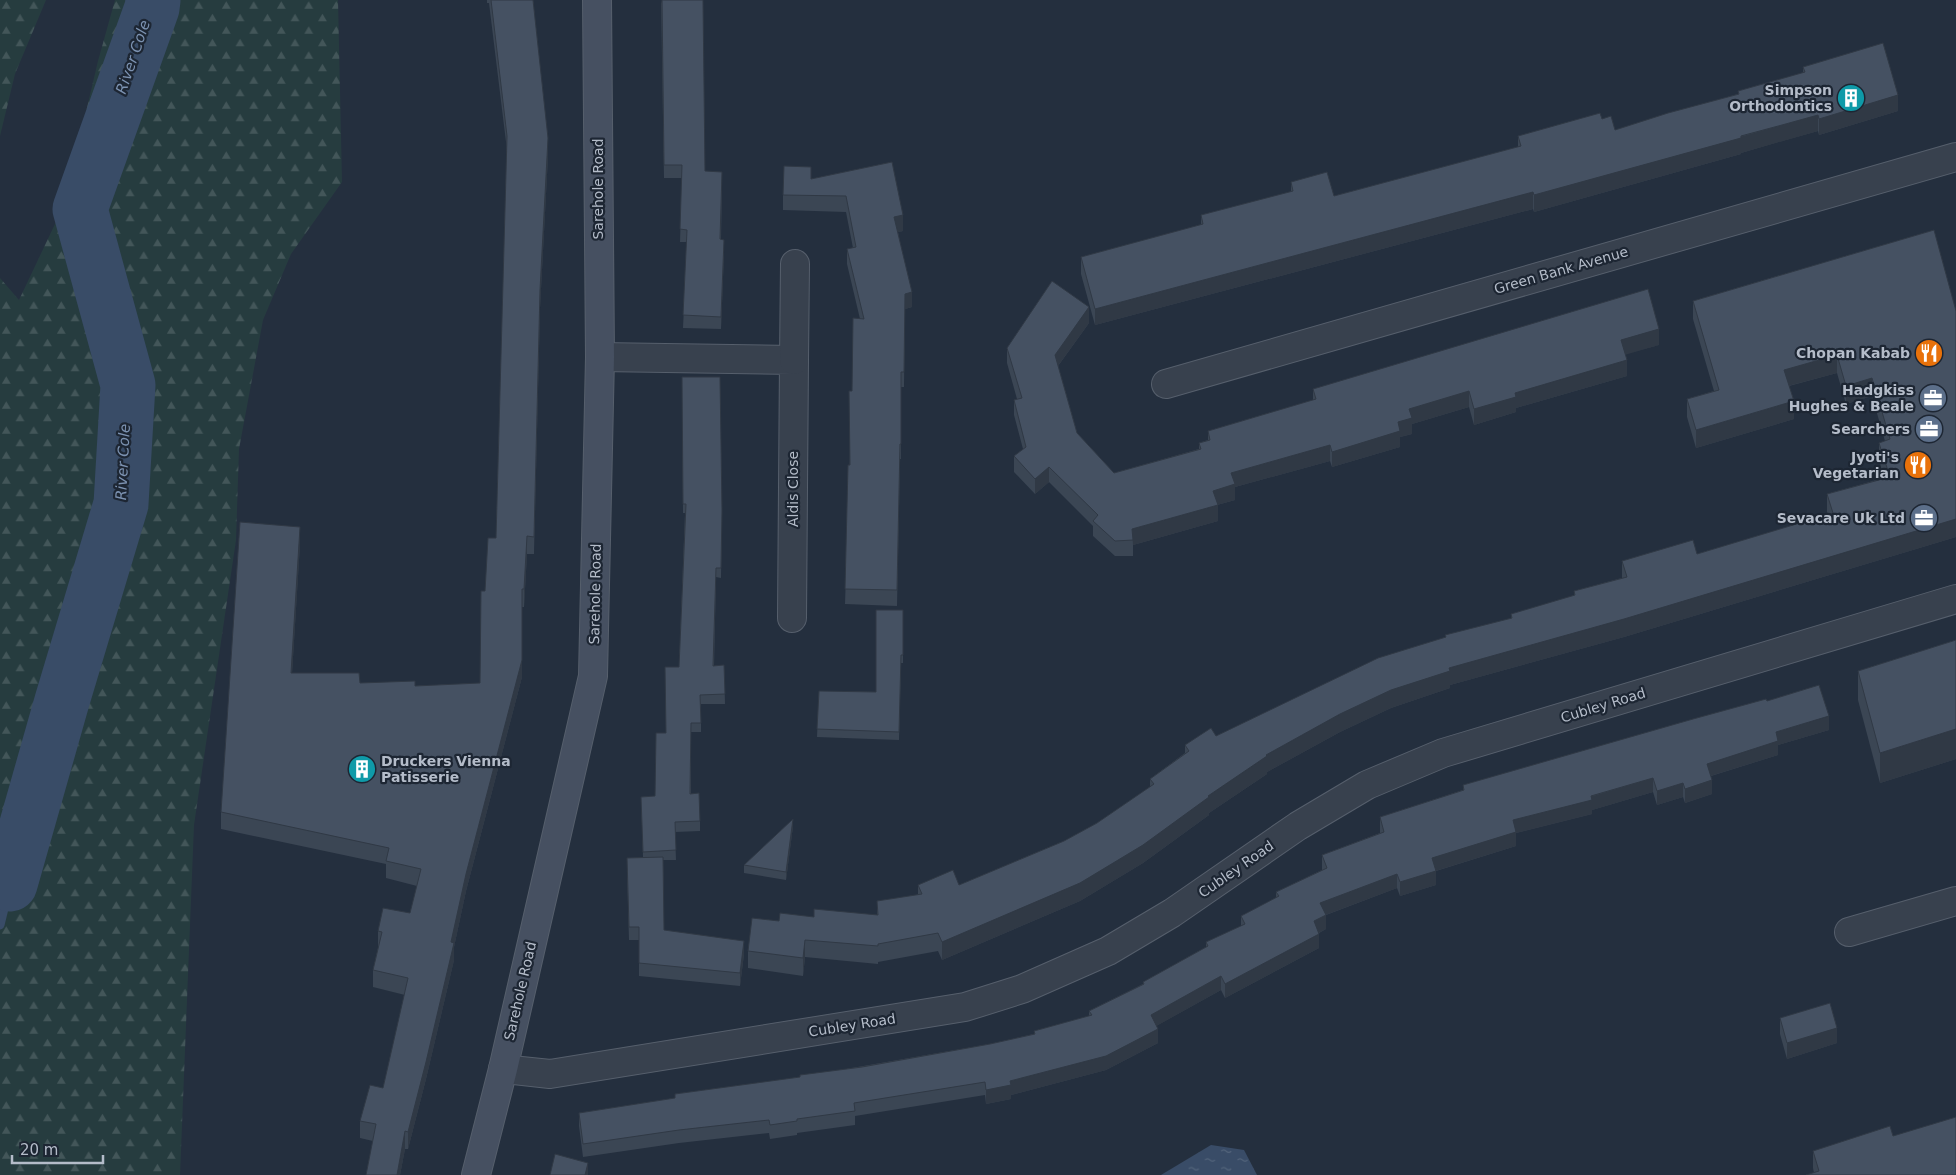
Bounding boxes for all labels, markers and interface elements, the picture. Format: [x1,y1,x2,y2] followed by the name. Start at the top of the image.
[112,18,154,96] water label: River Cole
[1729,82,1832,114] place label: Simpson Orthodontics
[1836,83,1866,113] building icon: Simpson Orthodontics
[590,138,606,240] street label: Sarehole Road
[1492,243,1630,297] street label: Green Bank Avenue
[1914,338,1944,368] restaurant icon: Chopan Kabab
[1796,345,1910,361] place label: Chopan Kabab
[1789,382,1914,414] place label: Hadgkiss Hughes & Beale
[1918,383,1948,413] office icon: Hadgkiss Hughes & Beale
[1914,414,1944,444] office icon: Searchers
[1831,421,1910,437] place label: Searchers
[112,423,134,501] water label: River Cole
[1813,449,1899,481] place label: Jyoti's Vegetarian
[1903,450,1933,480] restaurant icon: Jyoti's Vegetarian
[785,451,801,527] street label: Aldis Close
[1909,503,1939,533] office icon: Sevacare Uk Ltd
[1777,510,1905,526] place label: Sevacare Uk Ltd
[586,543,604,645] street label: Sarehole Road
[1559,684,1647,726] street label: Cubley Road
[381,753,511,785] place label: Druckers Vienna Patisserie
[347,754,377,784] building icon: Druckers Vienna Patisserie
[1195,837,1277,901] street label: Cubley Road
[501,940,539,1042] street label: Sarehole Road
[807,1010,897,1040] street label: Cubley Road
[12,1132,104,1164] scale bar
[20,1141,58,1159] text: 20 m

